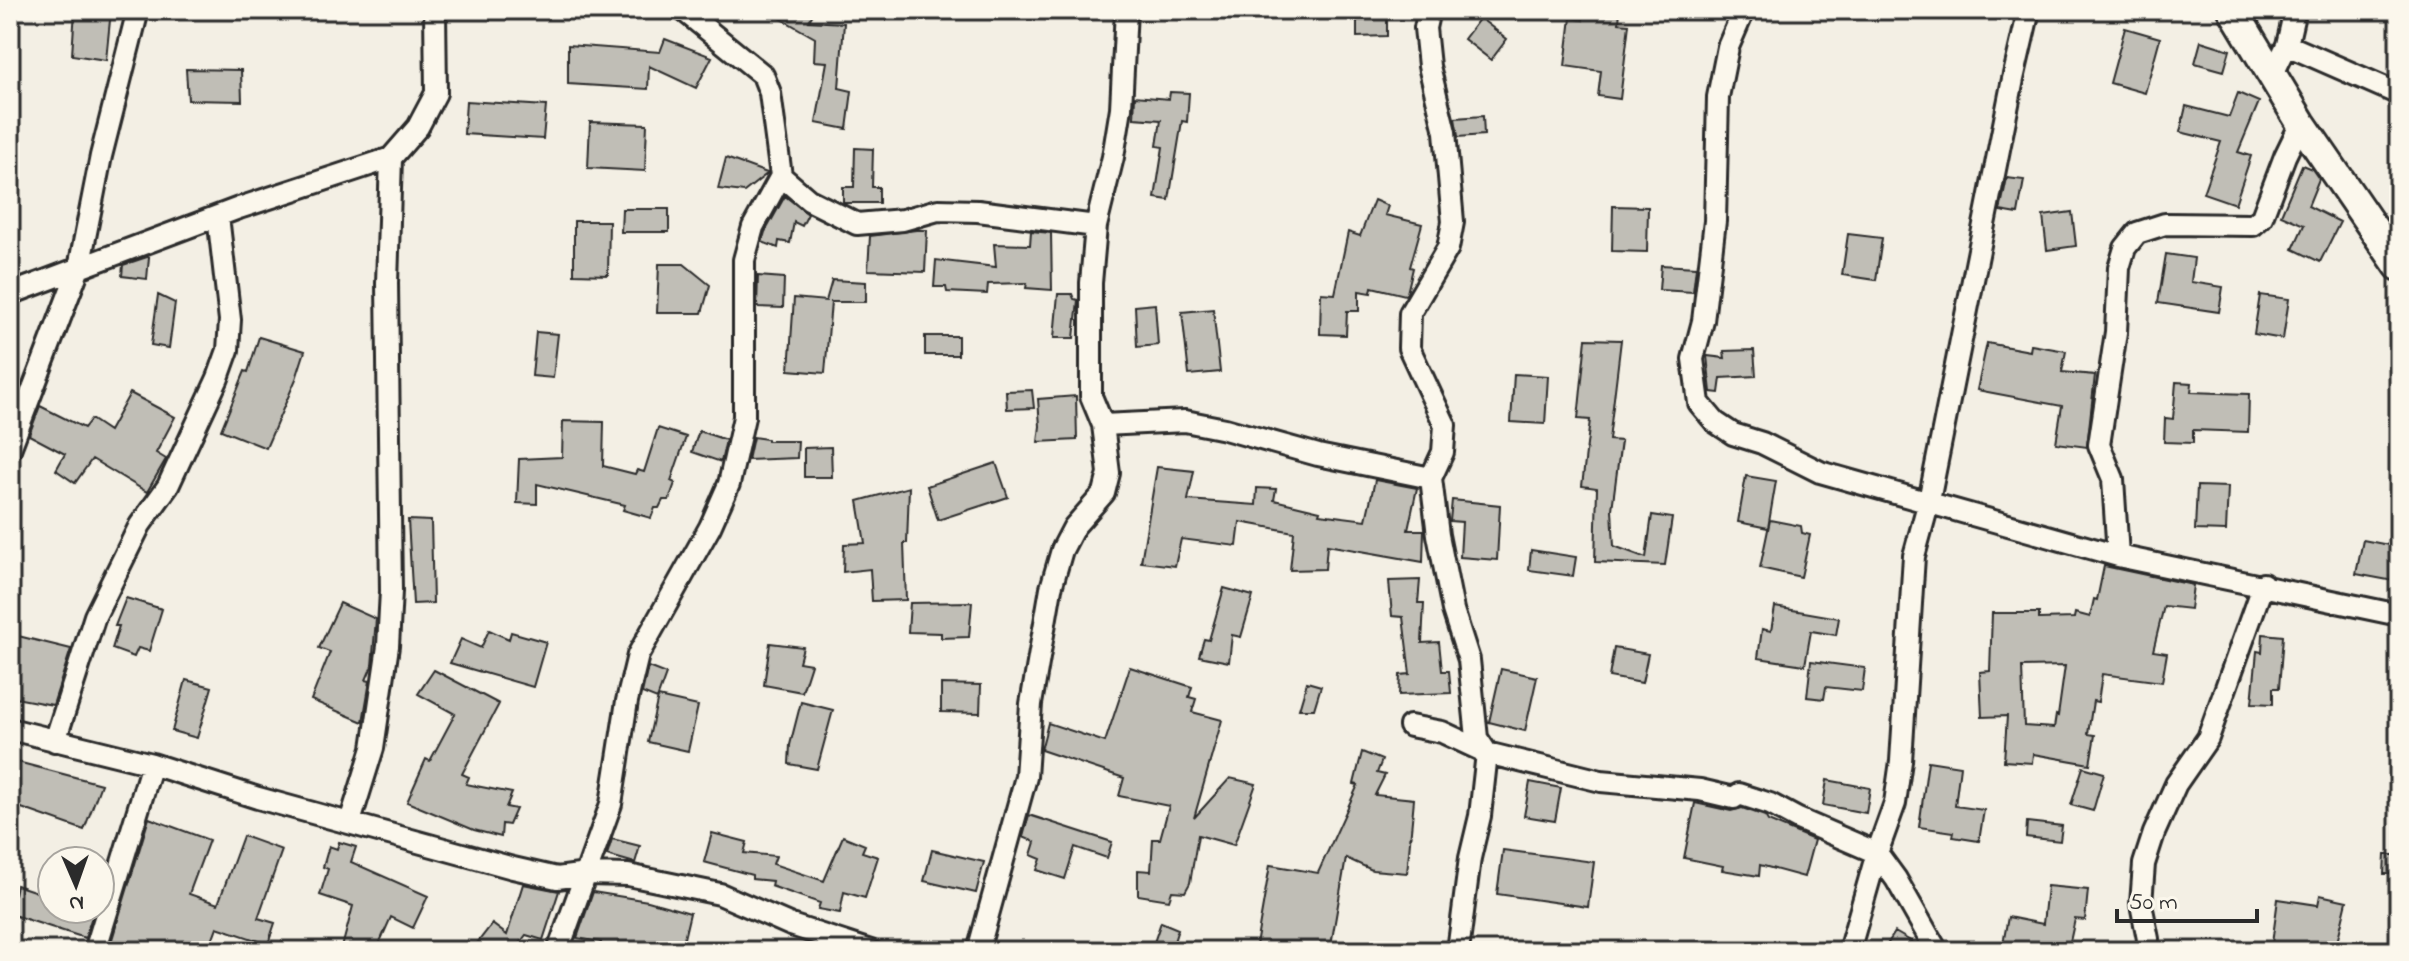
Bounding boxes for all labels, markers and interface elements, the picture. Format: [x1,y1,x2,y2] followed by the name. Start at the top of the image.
[36,845,116,925] north arrow
[2117,873,2257,923] scale bar
[69,886,85,918] text: N
[2129,886,2178,921] text: 50 m

